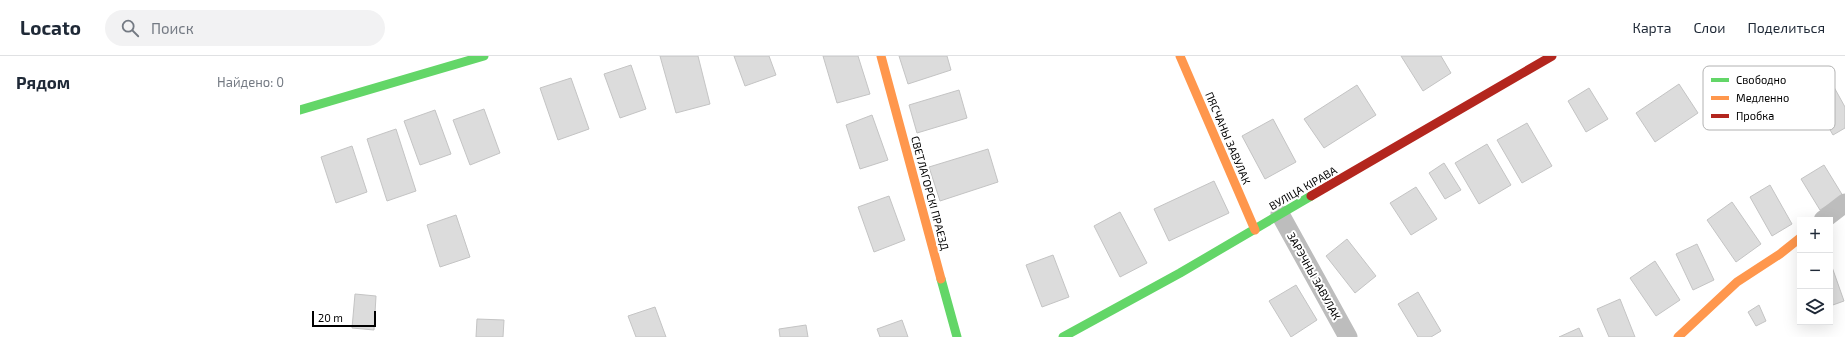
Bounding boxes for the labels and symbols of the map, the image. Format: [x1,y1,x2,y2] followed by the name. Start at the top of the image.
[1703,66,1835,130] legend
[1736,73,1786,86] text: Свободно
[1203,90,1254,186] street label: ПЯСЧАНЫ ЗАВУЛАК
[1736,91,1789,104] text: Медленно
[1736,109,1774,122] text: Пробка
[909,134,952,252] street label: СВЕТЛАГОРСКІ ПРАЕЗД
[1267,163,1339,212] street label: ВУЛІЦА КІРАВА
[1285,230,1344,322] street label: ЗАРЭЧНЫ ЗАВУЛАК
[312,309,376,328] scale bar

